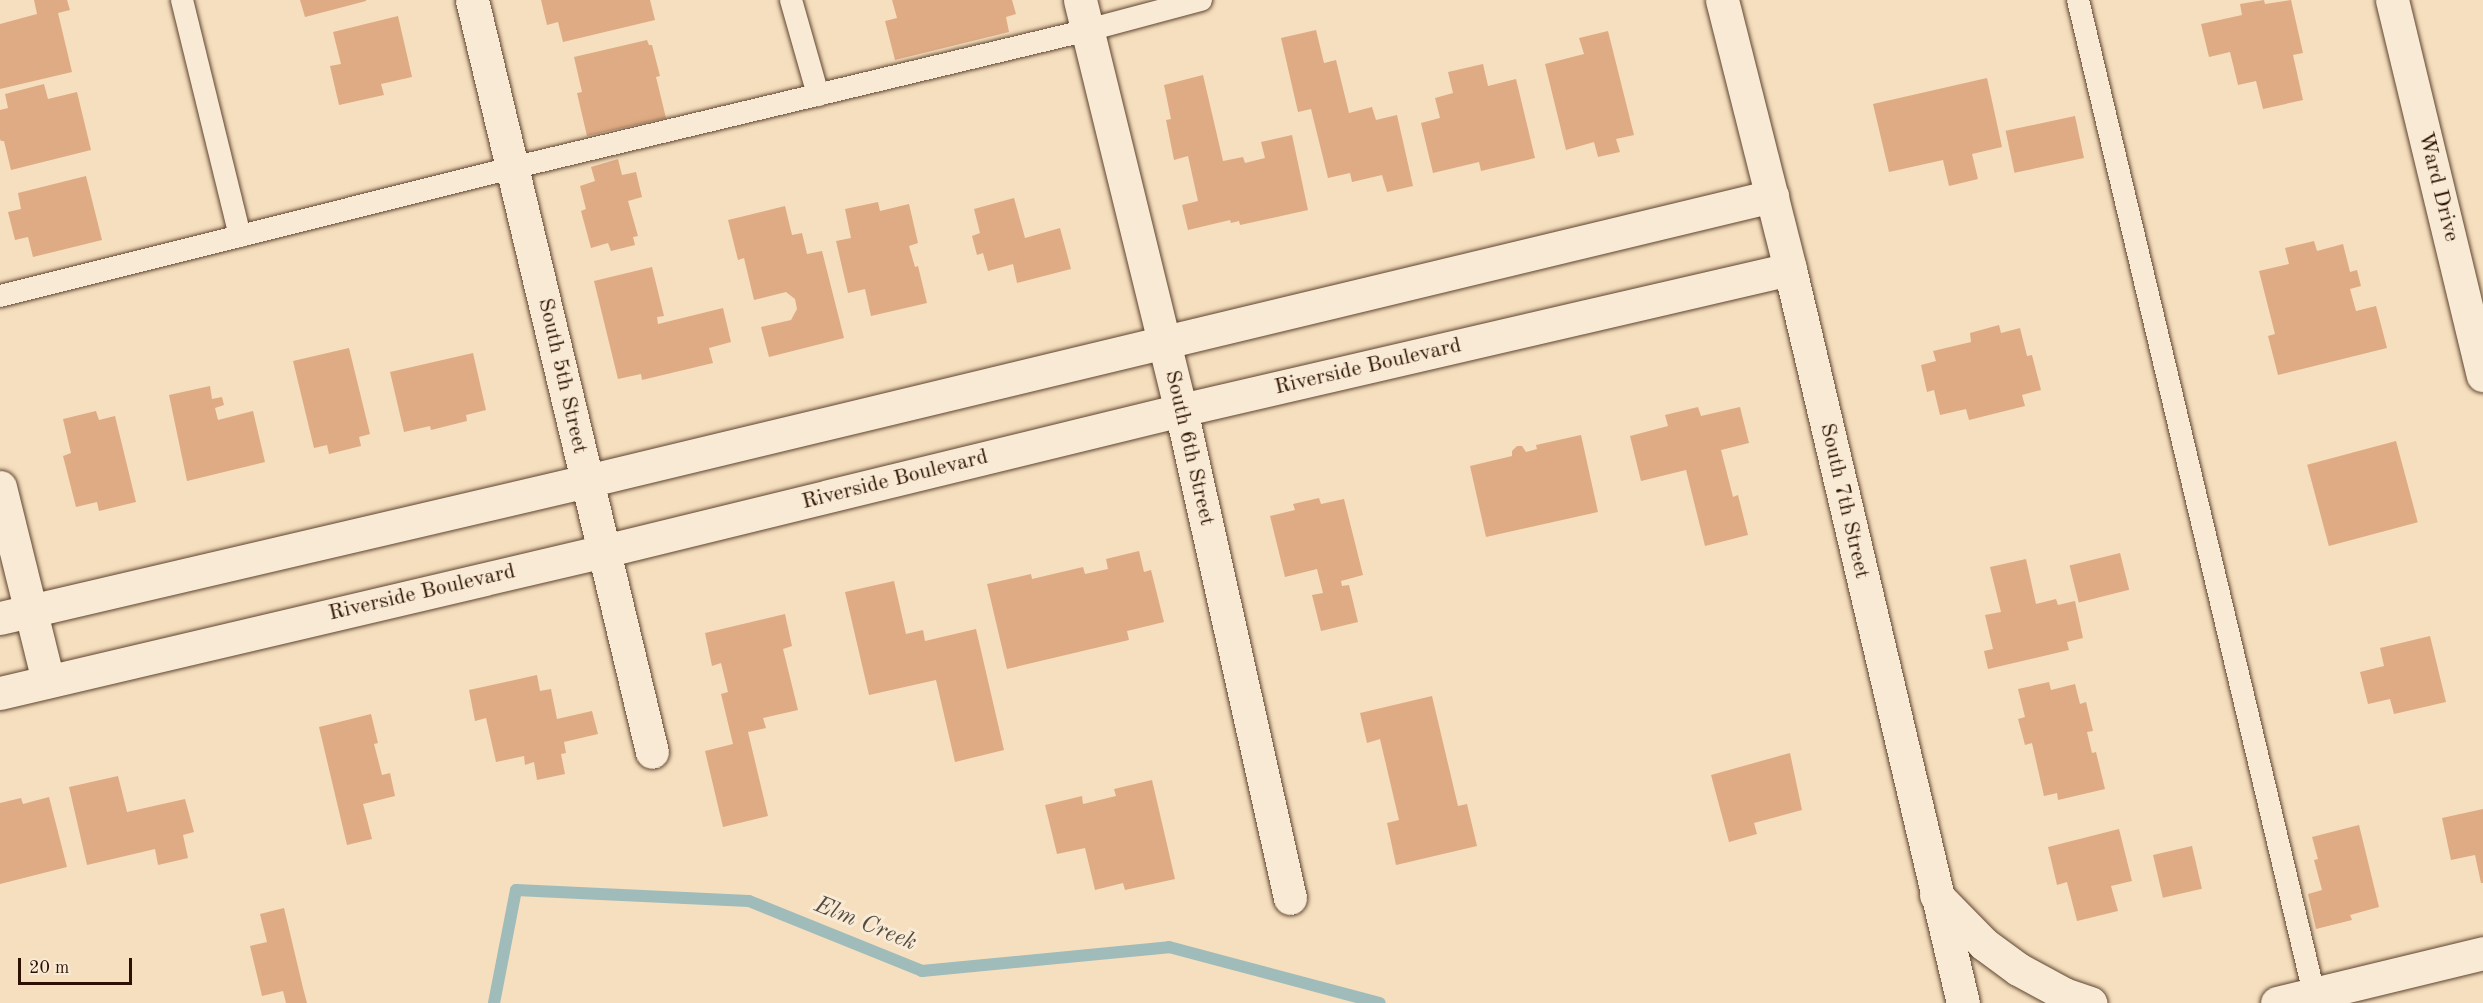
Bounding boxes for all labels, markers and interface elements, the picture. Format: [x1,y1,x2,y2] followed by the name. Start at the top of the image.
[2412,129,2464,245] street label: Ward Drive
[531,296,593,456] street label: South 5th Street
[1272,333,1464,401] street label: Riverside Boulevard
[1158,368,1220,528] street label: South 6th Street
[1813,421,1875,581] street label: South 7th Street
[799,444,991,516] street label: Riverside Boulevard
[326,559,518,627] street label: Riverside Boulevard
[810,891,920,959] water label: Elm Creek
[21,946,135,984] scale bar
[29,959,69,977] text: 20 m

